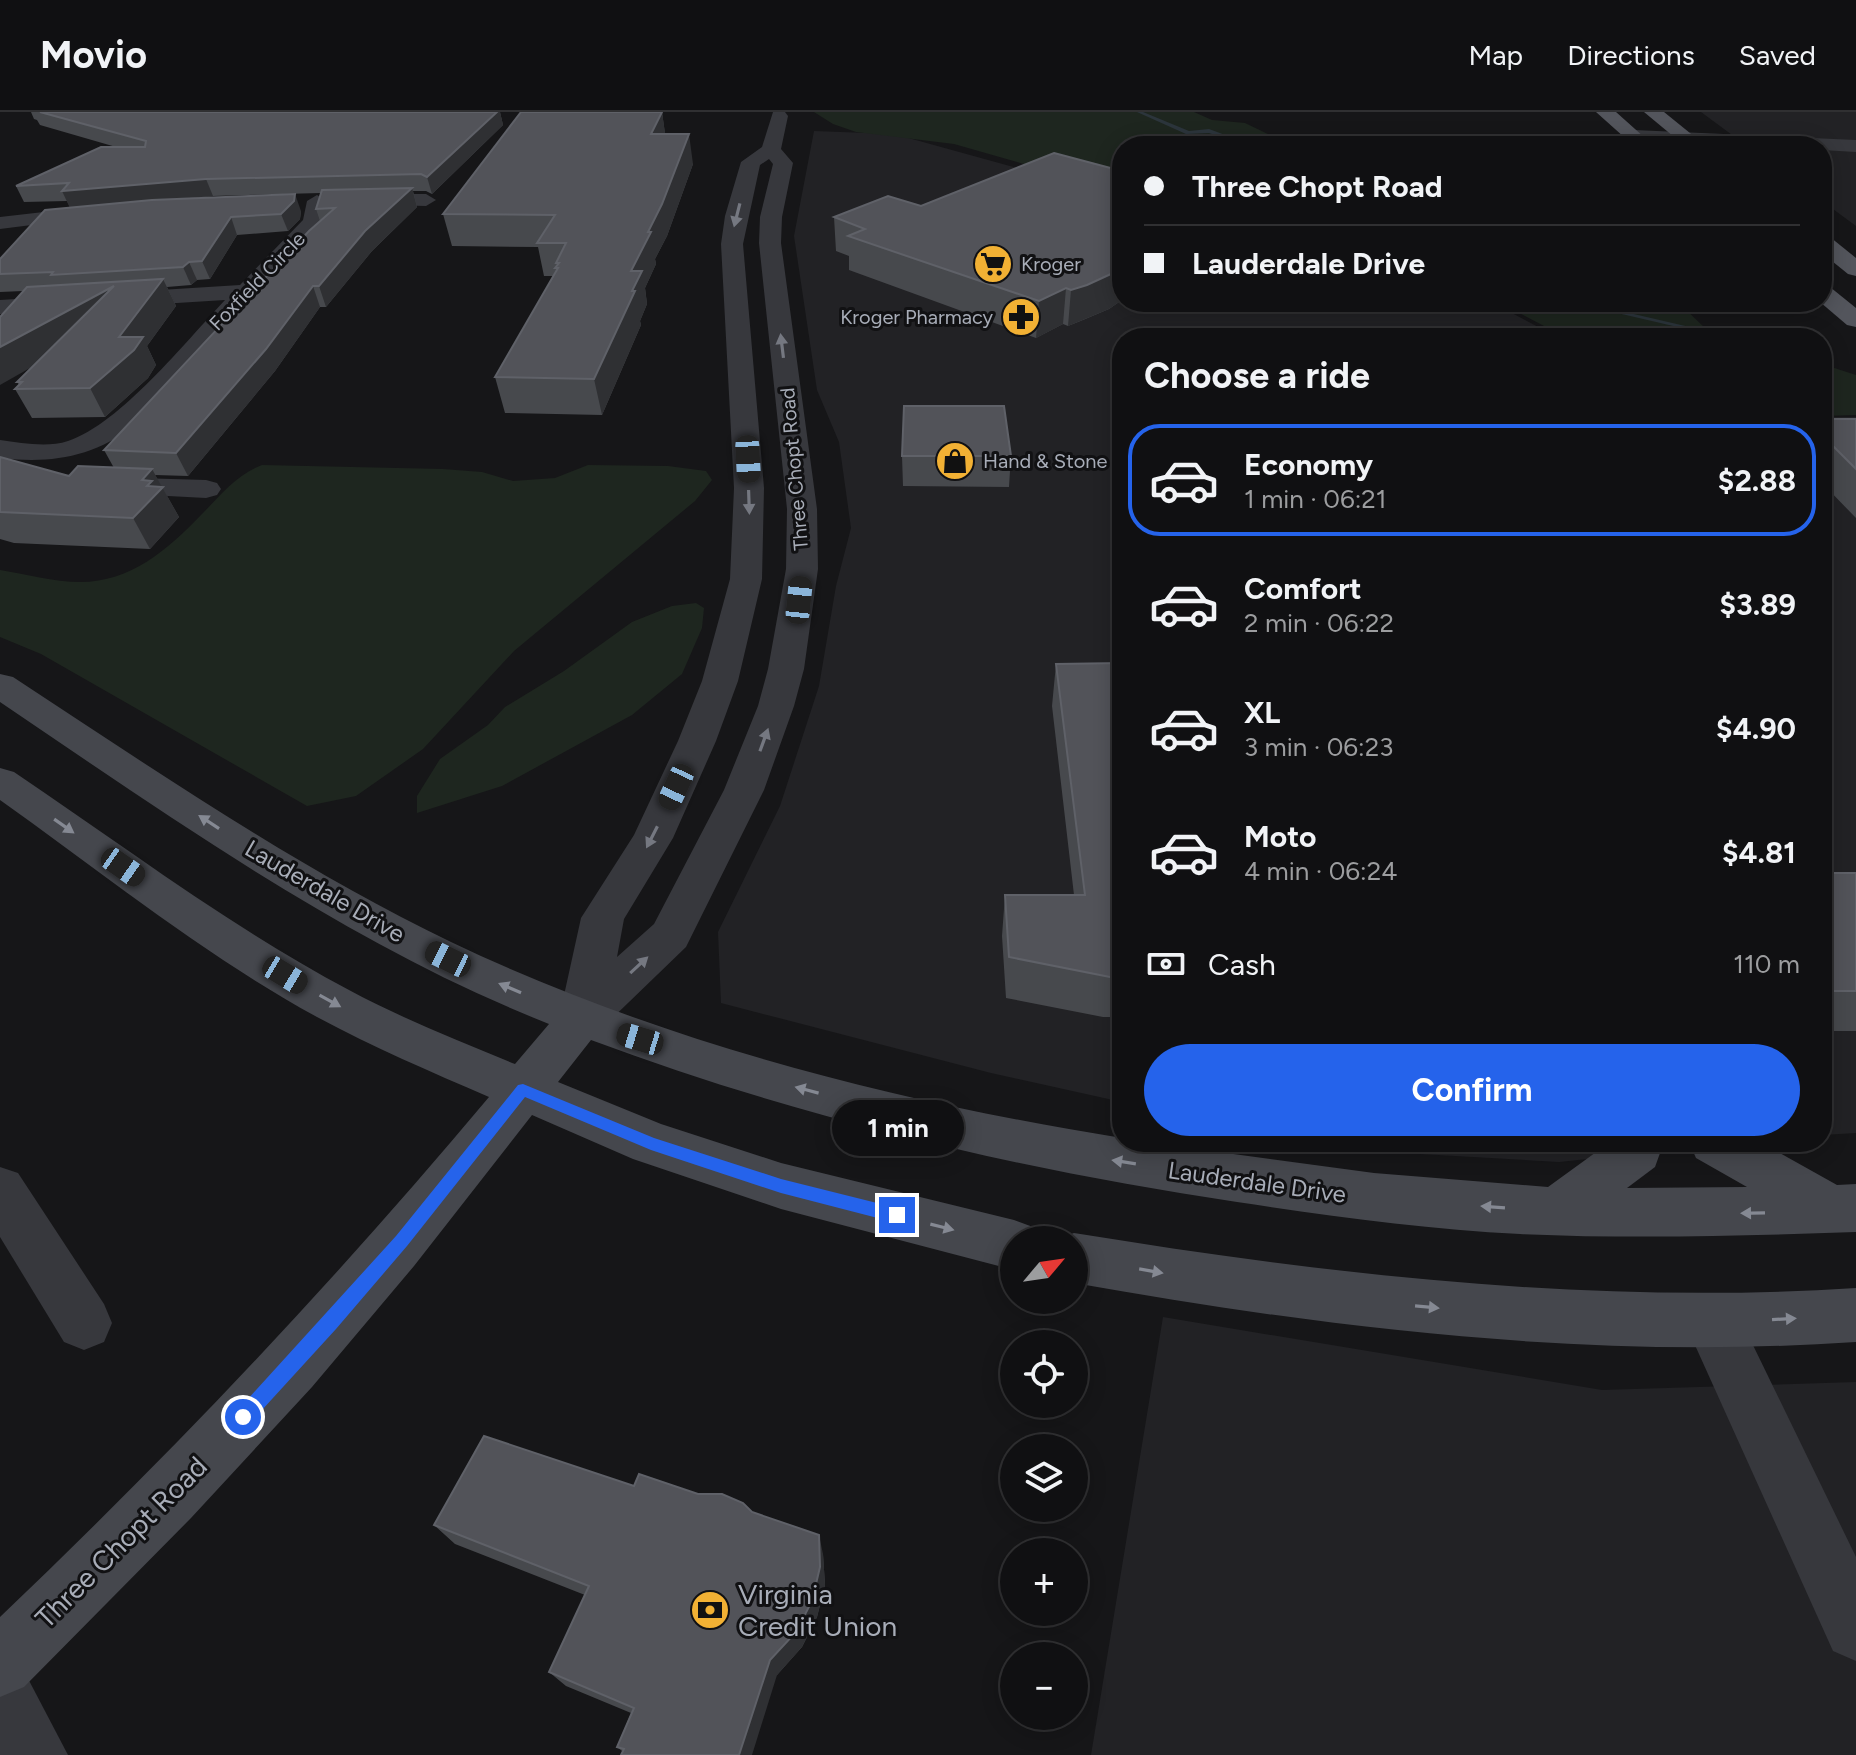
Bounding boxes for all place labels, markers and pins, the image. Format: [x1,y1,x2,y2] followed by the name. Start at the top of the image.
[972,243,1014,285] supermarket icon: Kroger
[1021,252,1081,276] place label: Kroger
[1000,296,1042,338] pharmacy icon: Kroger Pharmacy
[840,305,993,329] place label: Kroger Pharmacy
[934,440,976,482] shop icon: Hand & Stone
[983,449,1107,473] place label: Hand & Stone
[738,1577,897,1643] place label: Virginia Credit Union
[689,1589,731,1631] bank icon: Virginia Credit Union

